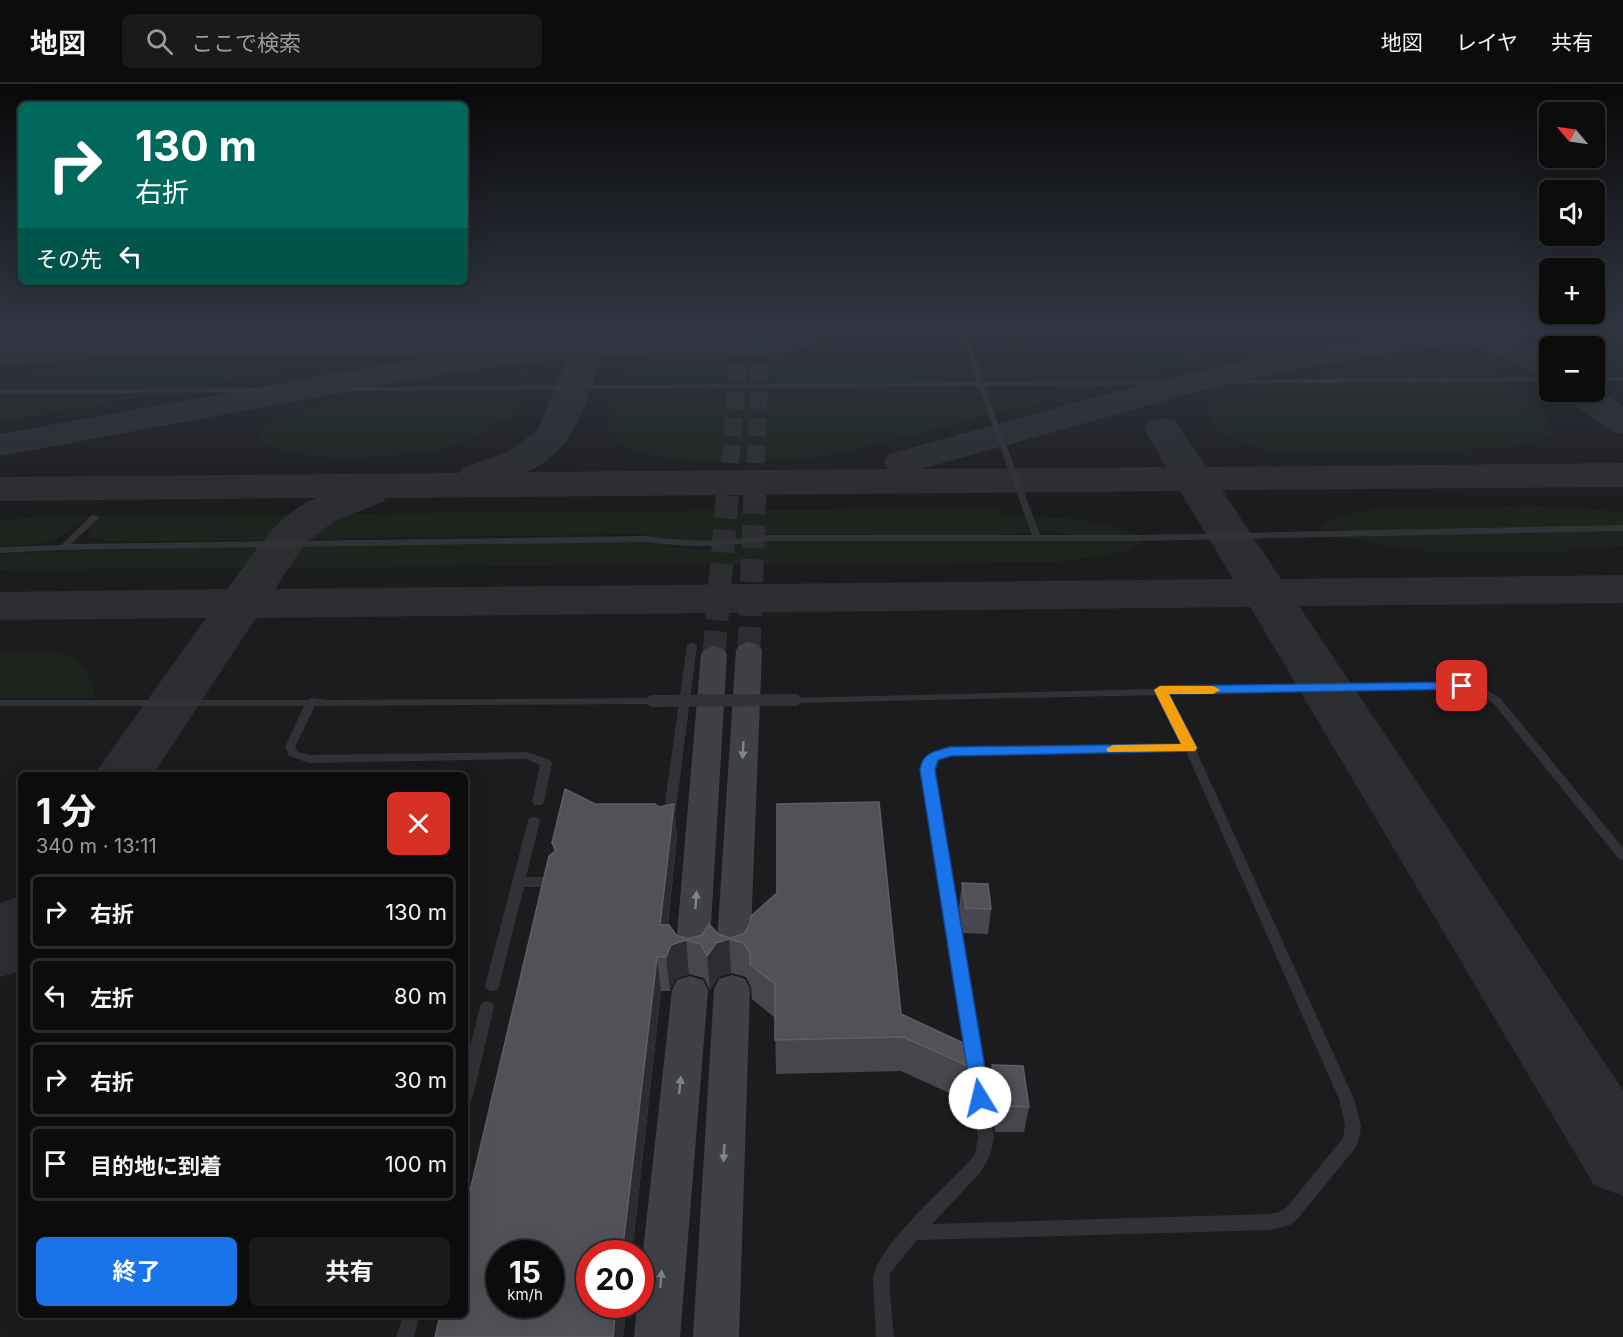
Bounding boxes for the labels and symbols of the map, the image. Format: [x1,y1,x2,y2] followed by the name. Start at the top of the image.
[1539,102,1605,168] north arrow
[1436,660,1487,711] pin
[739,741,748,760] one-way arrow
[691,890,700,909] one-way arrow
[948,1066,1012,1130] position arrow
[675,1075,685,1094] one-way arrow
[720,1143,729,1162] one-way arrow
[576,1240,654,1318] speed limit sign: 20
[656,1269,666,1288] one-way arrow

